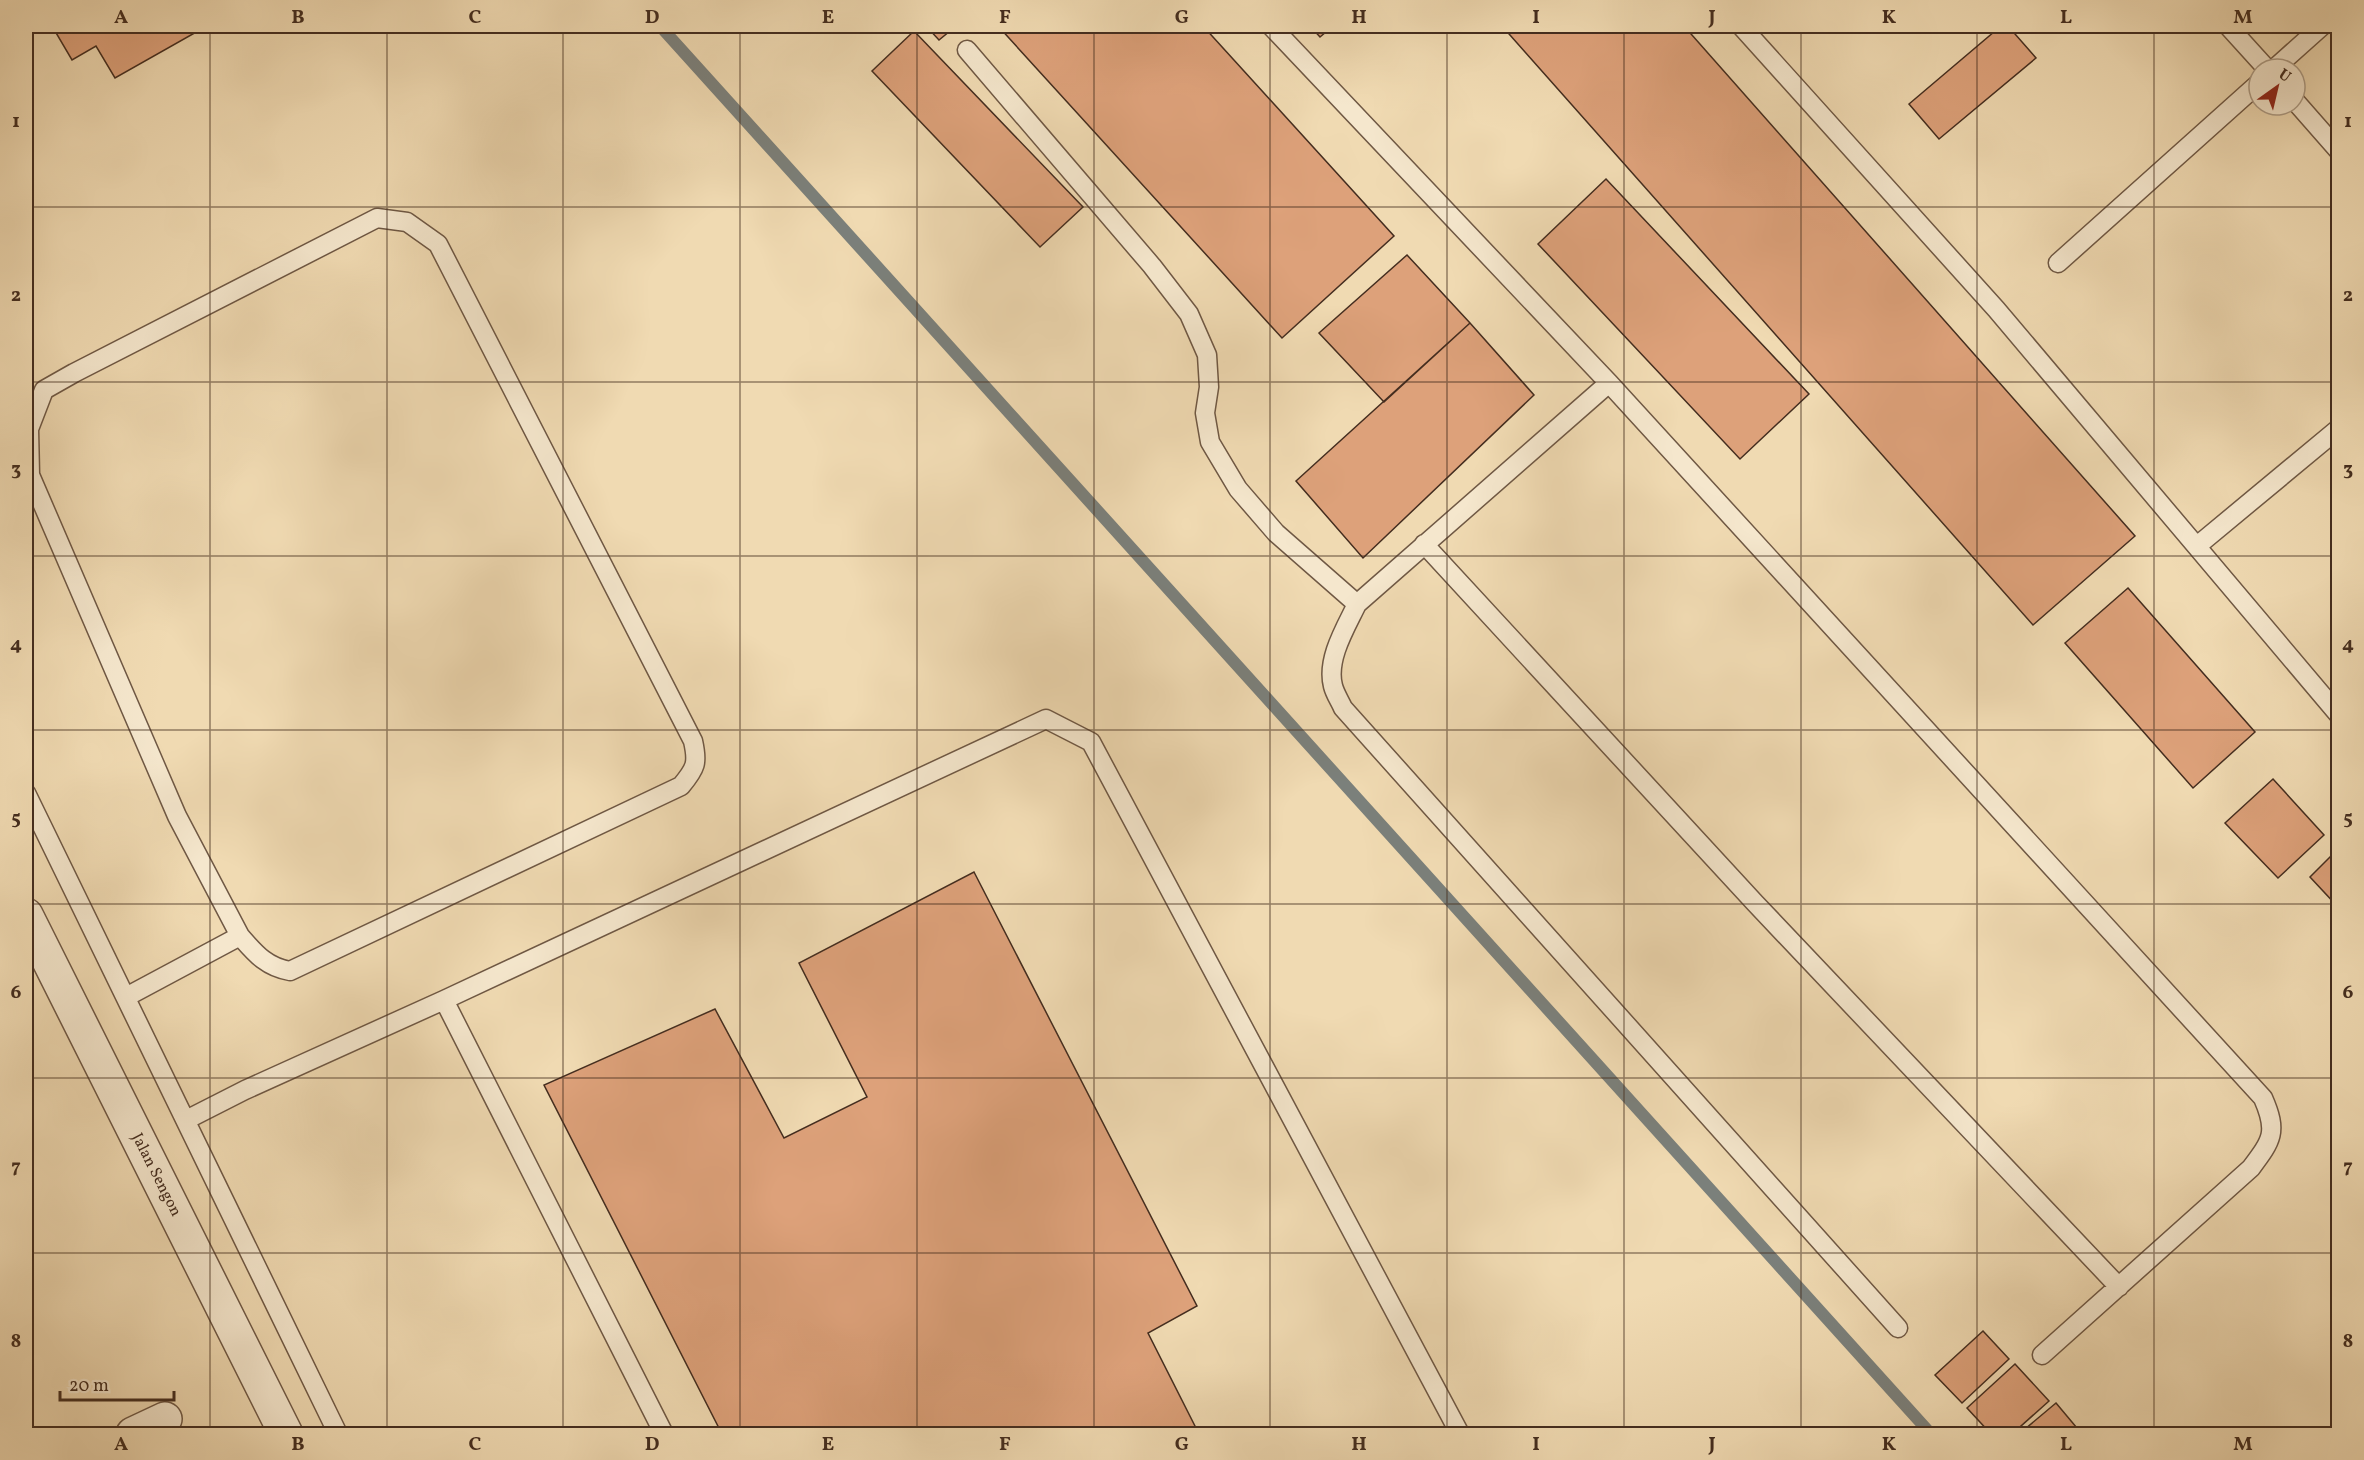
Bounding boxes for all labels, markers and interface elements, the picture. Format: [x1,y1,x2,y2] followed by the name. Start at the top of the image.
[114,4,128,32] text: A
[291,4,305,32] text: B
[469,4,482,32] text: C
[645,4,659,32] text: D
[822,4,834,32] text: E
[999,4,1011,32] text: F
[1175,4,1189,32] text: G
[1351,4,1367,32] text: H
[1532,4,1540,32] text: I
[1707,4,1716,32] text: J
[1882,4,1897,32] text: K
[2060,4,2072,32] text: L
[2233,4,2253,32] text: M
[2247,57,2307,117] north arrow
[2274,64,2295,88] text: U
[12,108,20,136] text: 1
[2344,108,2352,136] text: 1
[11,282,21,310] text: 2
[2343,282,2353,310] text: 2
[11,456,21,484] text: 3
[2343,456,2353,484] text: 3
[10,631,22,659] text: 4
[2342,631,2354,659] text: 4
[11,805,21,833] text: 5
[2343,805,2353,833] text: 5
[11,979,22,1007] text: 6
[2343,979,2354,1007] text: 6
[126,1129,186,1221] street label: Jalan Sengon
[11,1153,21,1181] text: 7
[2343,1153,2353,1181] text: 7
[11,1328,21,1356] text: 8
[2343,1328,2353,1356] text: 8
[60,1364,174,1402] scale bar
[69,1374,109,1399] text: 20 m
[114,1431,128,1459] text: A
[291,1431,305,1459] text: B
[469,1431,482,1459] text: C
[645,1431,659,1459] text: D
[822,1431,834,1459] text: E
[999,1431,1011,1459] text: F
[1175,1431,1189,1459] text: G
[1351,1431,1367,1459] text: H
[1532,1431,1540,1459] text: I
[1707,1431,1716,1459] text: J
[1882,1431,1897,1459] text: K
[2060,1431,2072,1459] text: L
[2233,1431,2253,1459] text: M

